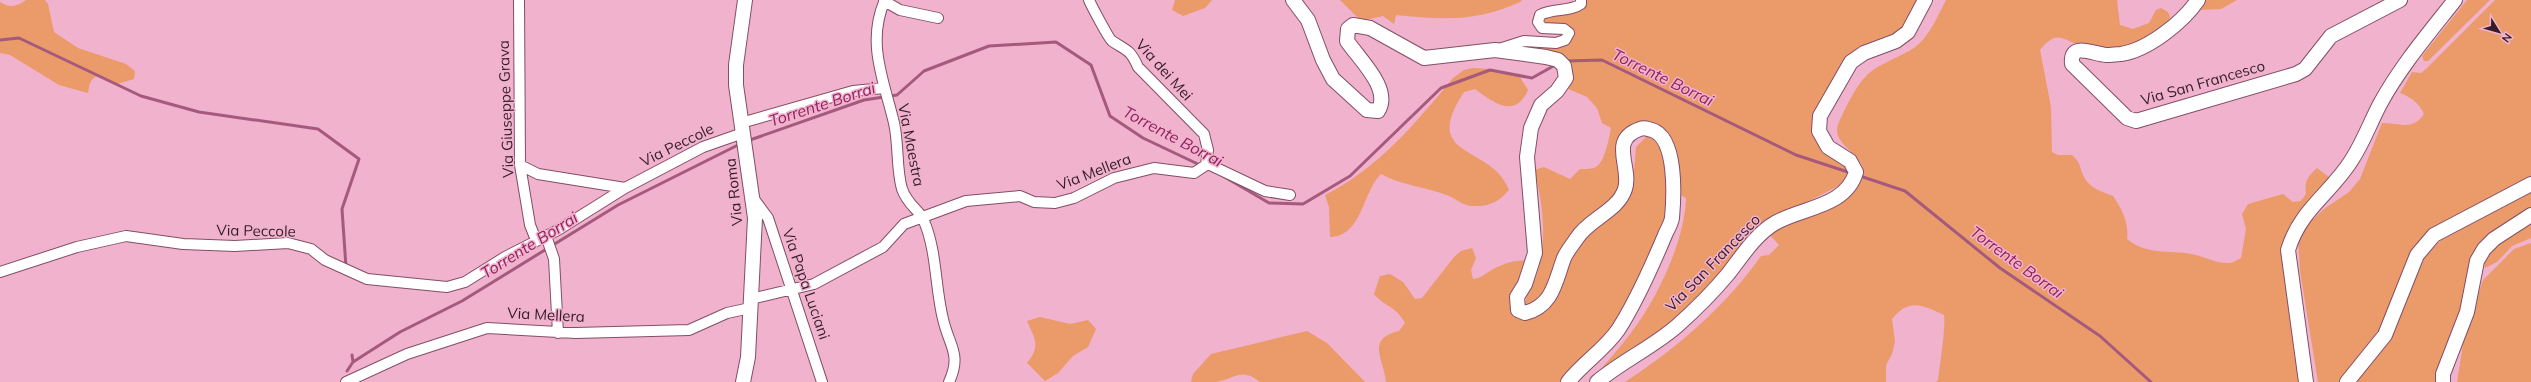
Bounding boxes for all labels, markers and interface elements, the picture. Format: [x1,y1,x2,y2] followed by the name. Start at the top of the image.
[2479,12,2519,52] north arrow
[2499,30,2515,46] text: N
[1132,35,1197,104] street label: Via dei Mei
[494,40,517,178] street label: Via Giuseppe Grava
[1609,44,1717,110] water label: Torrente Borrai
[2139,56,2267,109] street label: Via San Francesco
[766,77,878,131] water label: Torrente Borrai
[1120,101,1227,171] water label: Torrente Borrai
[894,102,929,188] street label: Via Maestra
[637,119,717,170] street label: Via Peccole
[1054,149,1133,194] street label: Via Mellera
[721,157,746,227] street label: Via Roma
[477,207,581,283] water label: Torrente Borrai
[1661,210,1764,315] street label: Via San Francesco
[216,220,296,241] street label: Via Peccole
[1966,221,2068,303] water label: Torrente Borrai
[779,226,834,342] street label: Via Papa Luciani
[507,303,585,326] street label: Via Mellera

